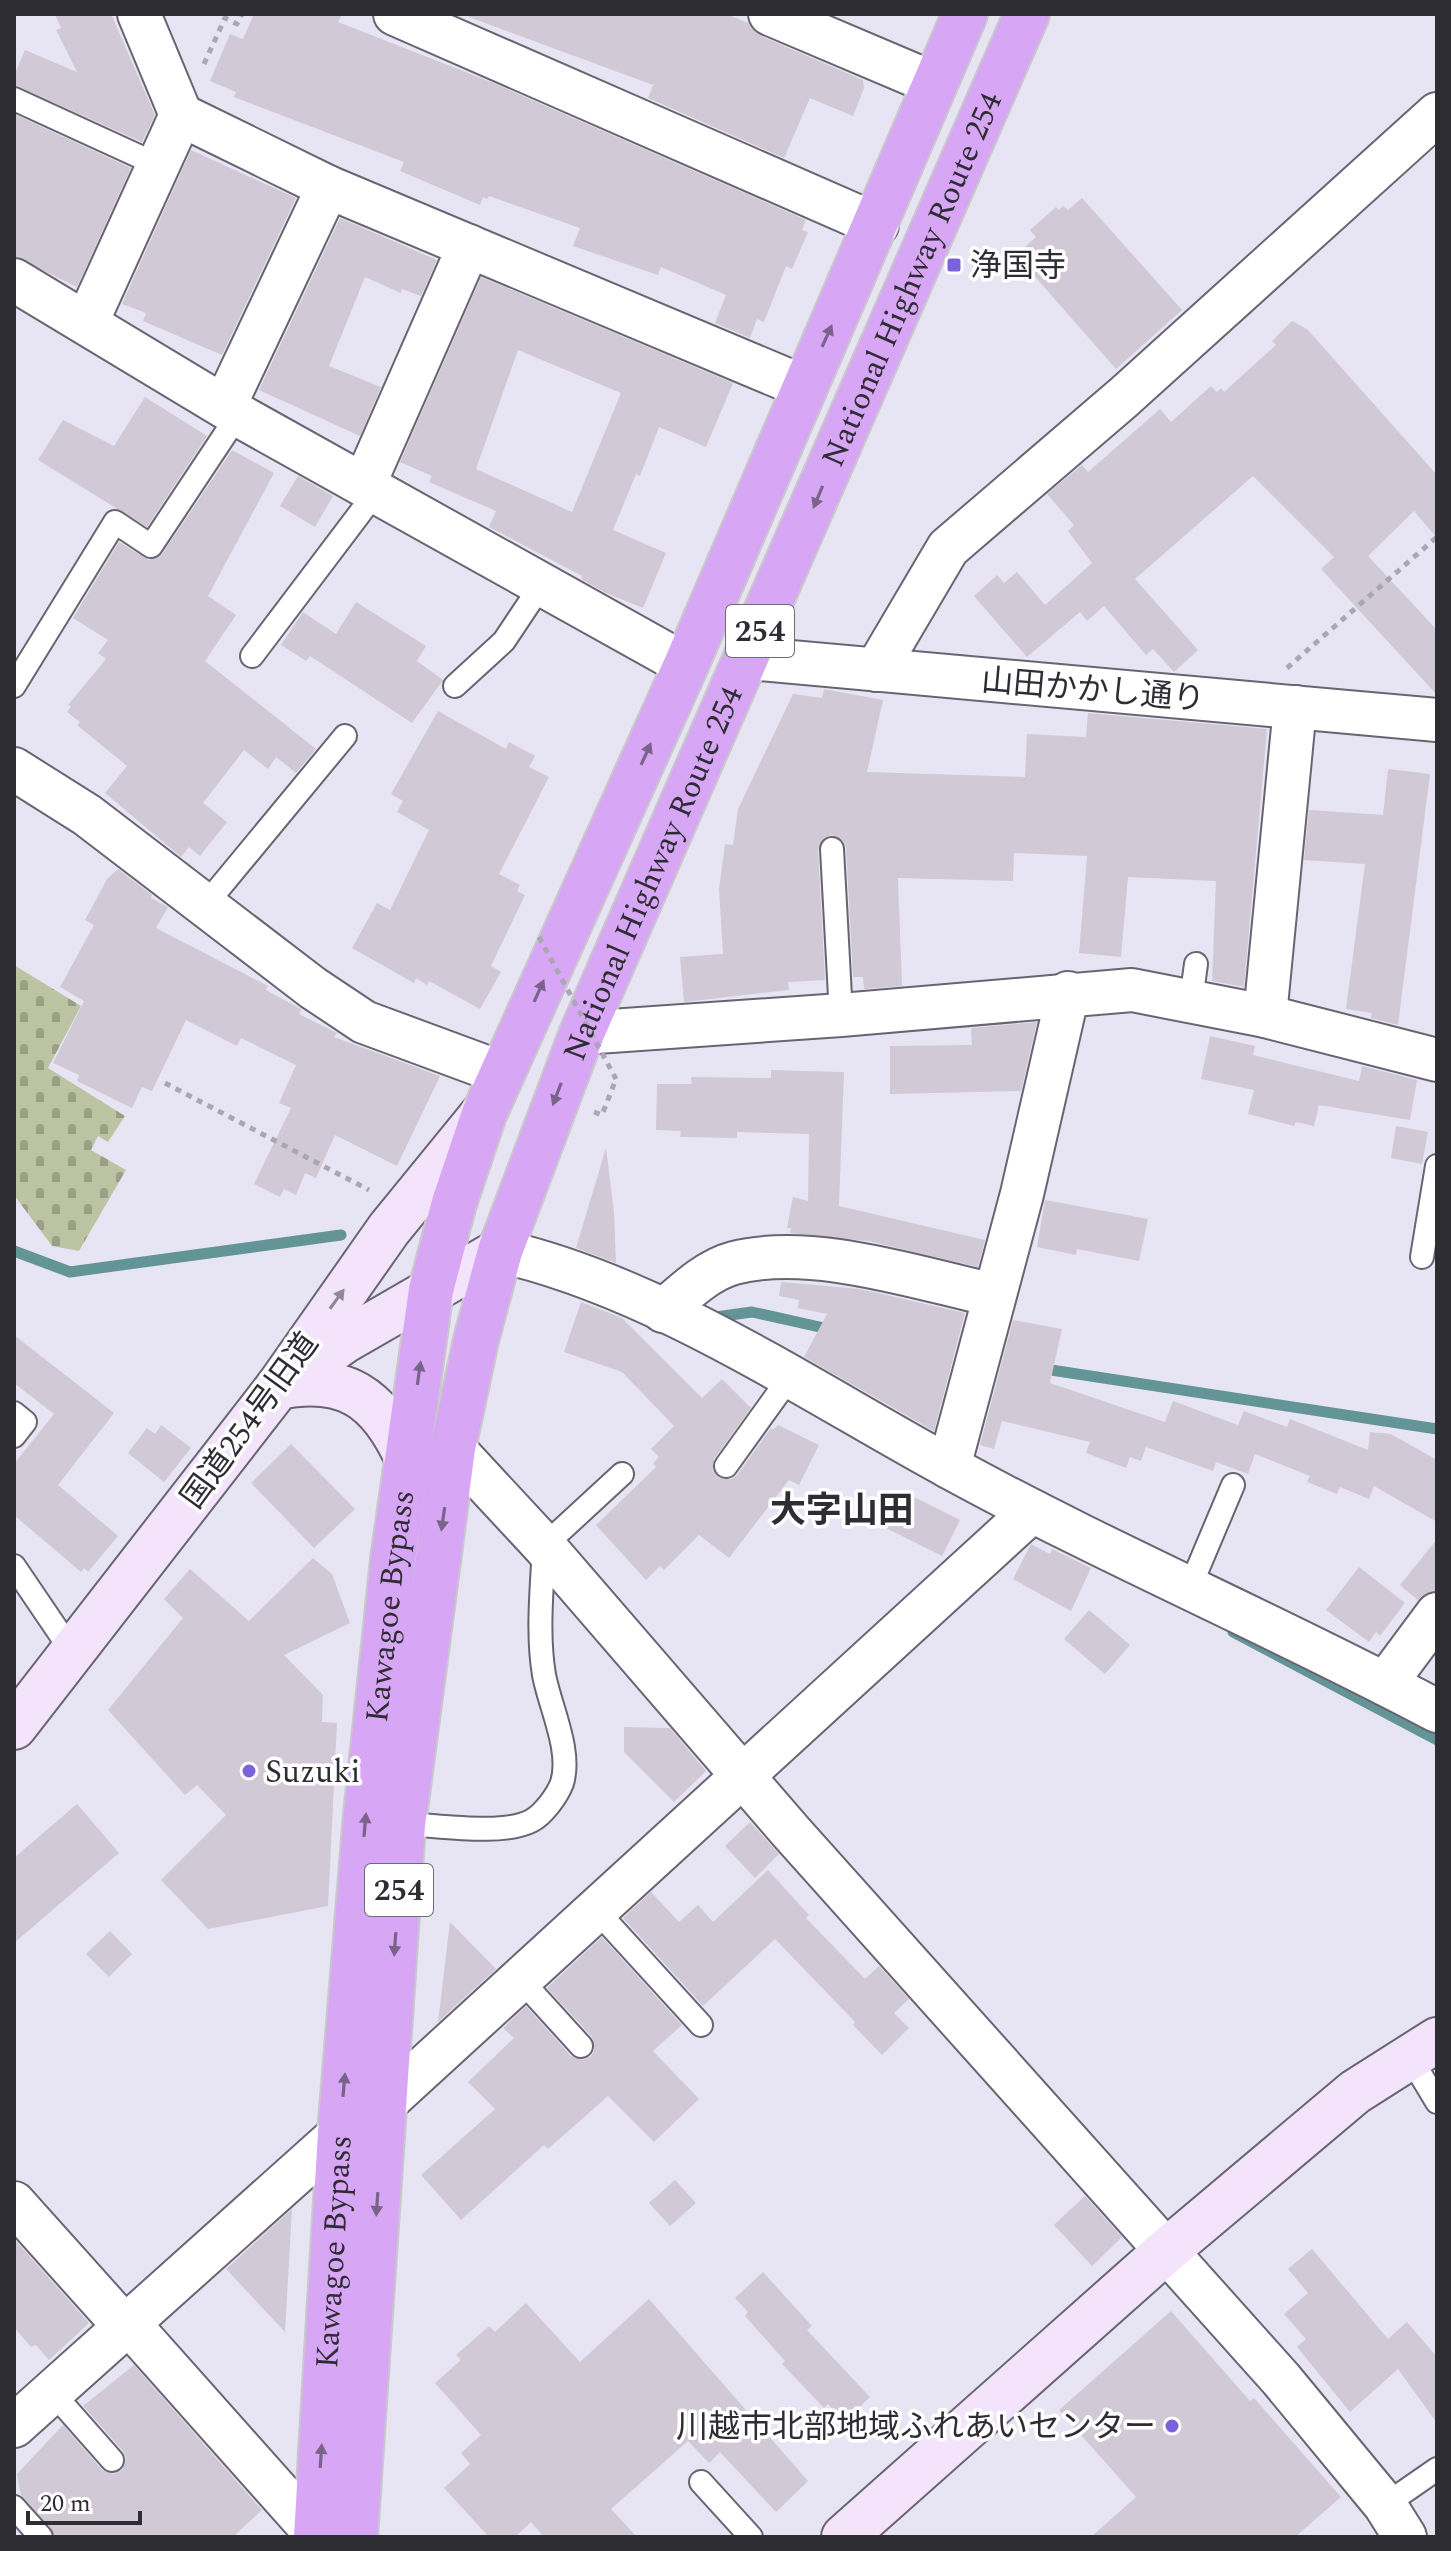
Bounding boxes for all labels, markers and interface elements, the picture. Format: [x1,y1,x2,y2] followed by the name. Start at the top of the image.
[809,85,1016,475] street label: National Highway Route 254
[970,242,1066,291] place label: 浄国寺
[945,256,963,274] marker: 浄国寺
[820,324,834,348] one-way arrow
[812,485,825,509] one-way arrow
[726,605,794,657] road number: 254
[979,656,1207,725] street label: 山田かかし通り
[551,678,757,1068] street label: National Highway Route 254
[639,743,652,766] one-way arrow
[532,979,545,1003] one-way arrow
[550,1082,563,1106] one-way arrow
[329,1289,345,1309] one-way arrow
[169,1322,331,1519] street label: 国道254号旧道
[412,1360,425,1385] one-way arrow
[770,1484,914,1539] district label: 大字山田
[353,1487,429,1725] street label: Kawagoe Bypass
[436,1507,449,1532] one-way arrow
[265,1748,361,1797] place label: Suzuki
[240,1762,258,1780] marker: Suzuki
[359,1812,372,1837] one-way arrow
[365,1864,433,1916] road number: 254
[388,1932,401,1957] one-way arrow
[338,2072,351,2097] one-way arrow
[303,2134,366,2370] street label: Kawagoe Bypass
[370,2192,383,2217] one-way arrow
[676,2403,1156,2452] place label: 川越市北部地域ふれあいセンター
[1163,2417,1181,2435] marker: 川越市北部地域ふれあいセンター
[315,2443,328,2468] one-way arrow
[28,2475,140,2525] scale bar
[40,2486,91,2522] text: 20 m

